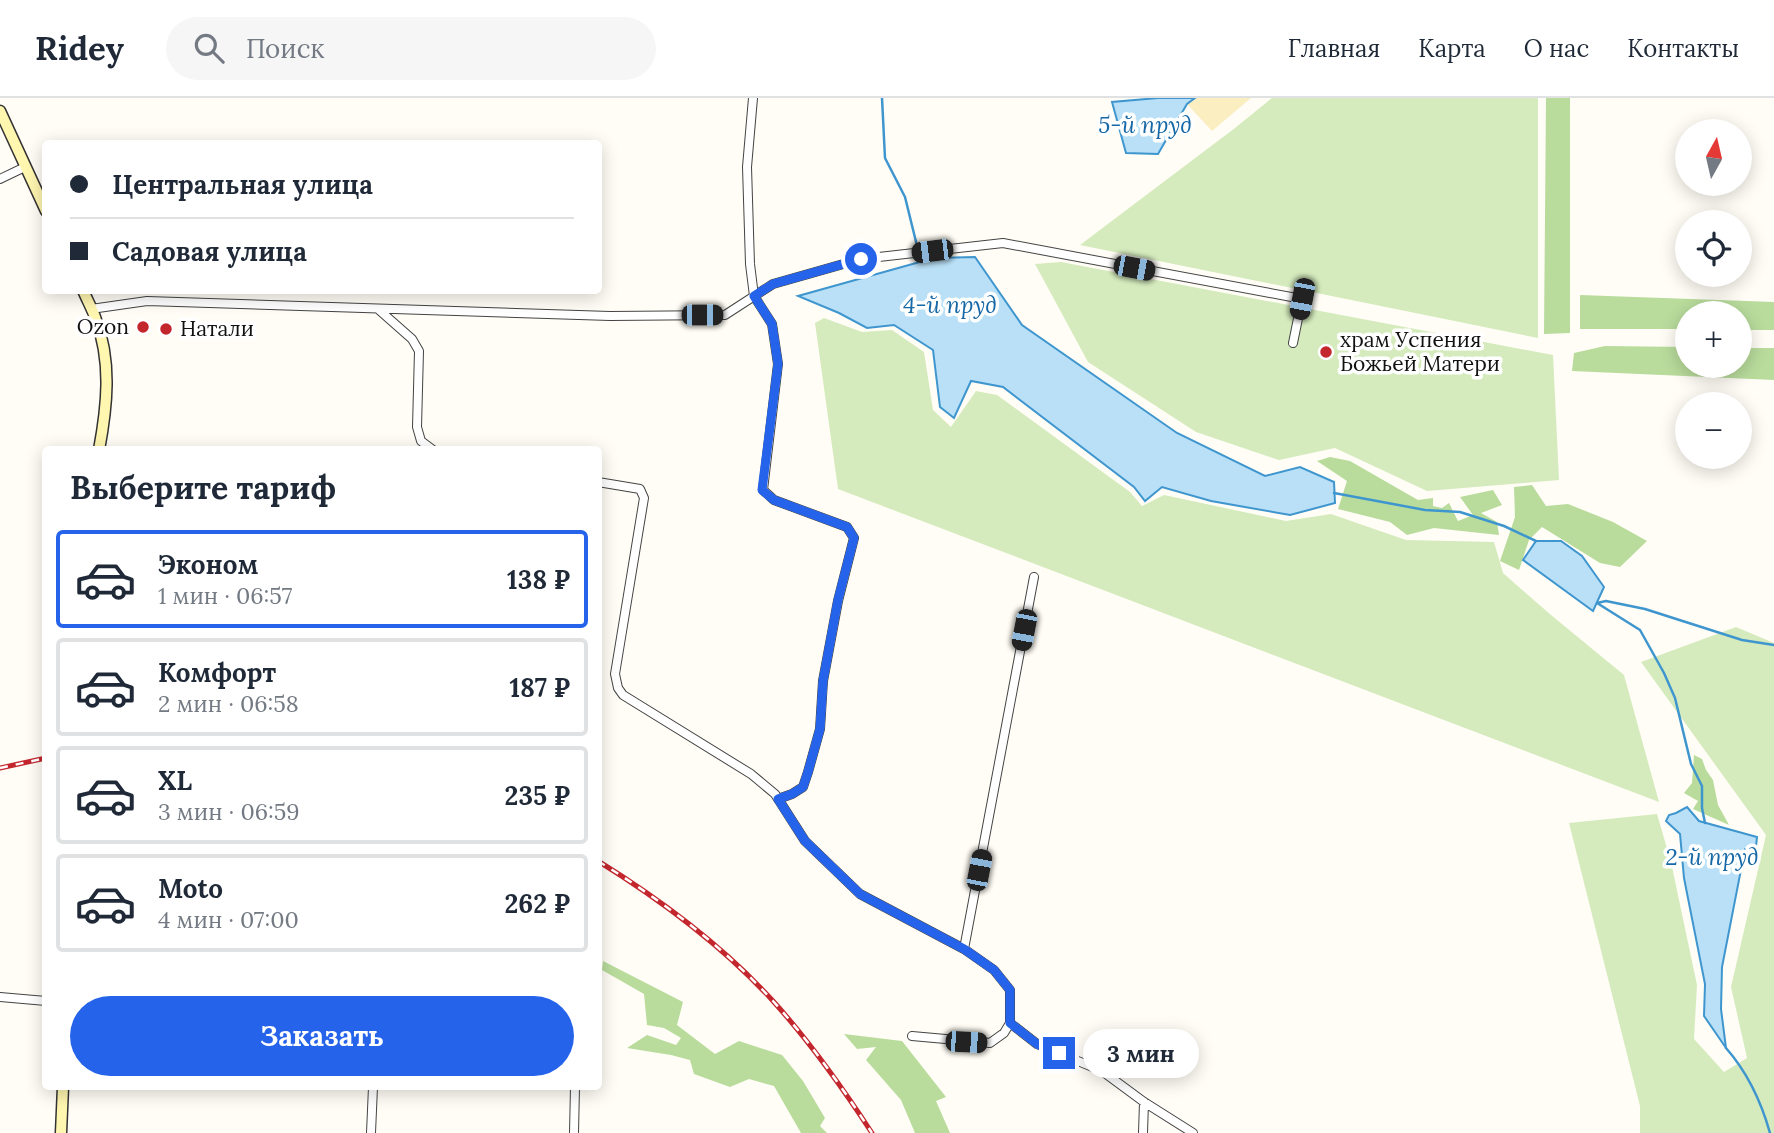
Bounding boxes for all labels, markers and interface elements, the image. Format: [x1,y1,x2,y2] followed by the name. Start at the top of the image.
[166,17,656,80] search box
[35,27,124,69] text: Ridey
[190,29,228,67] icon: search
[246,32,324,65] text: Поиск
[1288,33,1380,64] text: Главная
[1418,33,1486,64] text: Карта
[1524,33,1589,64] text: О нас
[1627,33,1739,64] text: Контакты
[1098,110,1192,139] water label: 5-й пруд
[1675,119,1752,196] north arrow
[1675,119,1752,469] map controls
[112,168,373,201] text: Центральная улица
[1675,210,1752,287] button: locate
[112,235,307,268] text: Садовая улица
[910,238,955,264] car
[845,243,877,275] route start
[1112,254,1157,282] car
[1288,276,1317,322] car
[903,290,997,319] water label: 4-й пруд
[1675,301,1752,378] button: +
[682,305,724,326] car
[77,313,129,340] place label: Ozon
[180,315,254,342] place label: Натали
[135,319,151,335] marker: Ozon
[158,321,174,337] marker: Натали
[1340,326,1500,377] place label: храм Успения Божьей Матери
[1318,344,1334,360] marker: храм Успения Божьей Матери
[1675,392,1752,469] button: −
[70,467,336,508] text: Выберите тариф
[74,548,137,611] icon: car
[158,548,258,581] text: Эконом
[507,563,570,596] text: 138 ₽
[158,581,292,610] text: 1 мин · 06:57
[1010,607,1039,653] car
[74,656,137,719] icon: car
[158,656,276,689] text: Комфорт
[509,671,570,704] text: 187 ₽
[158,689,299,718] text: 2 мин · 06:58
[74,764,137,827] icon: car
[158,764,192,797] text: XL
[505,779,570,812] text: 235 ₽
[158,797,300,826] text: 3 мин · 06:59
[1666,842,1758,871] water label: 2-й пруд
[965,847,994,893] car
[74,872,137,935] icon: car
[158,872,223,905] text: Moto
[504,887,570,920] text: 262 ₽
[158,905,299,934] text: 4 мин · 07:00
[70,996,574,1076] button: Заказать
[1084,1028,1199,1077] callout: 3 мин
[945,1030,988,1054] car
[1043,1037,1075,1069] route end
[1107,1039,1175,1068] text: 3 мин

